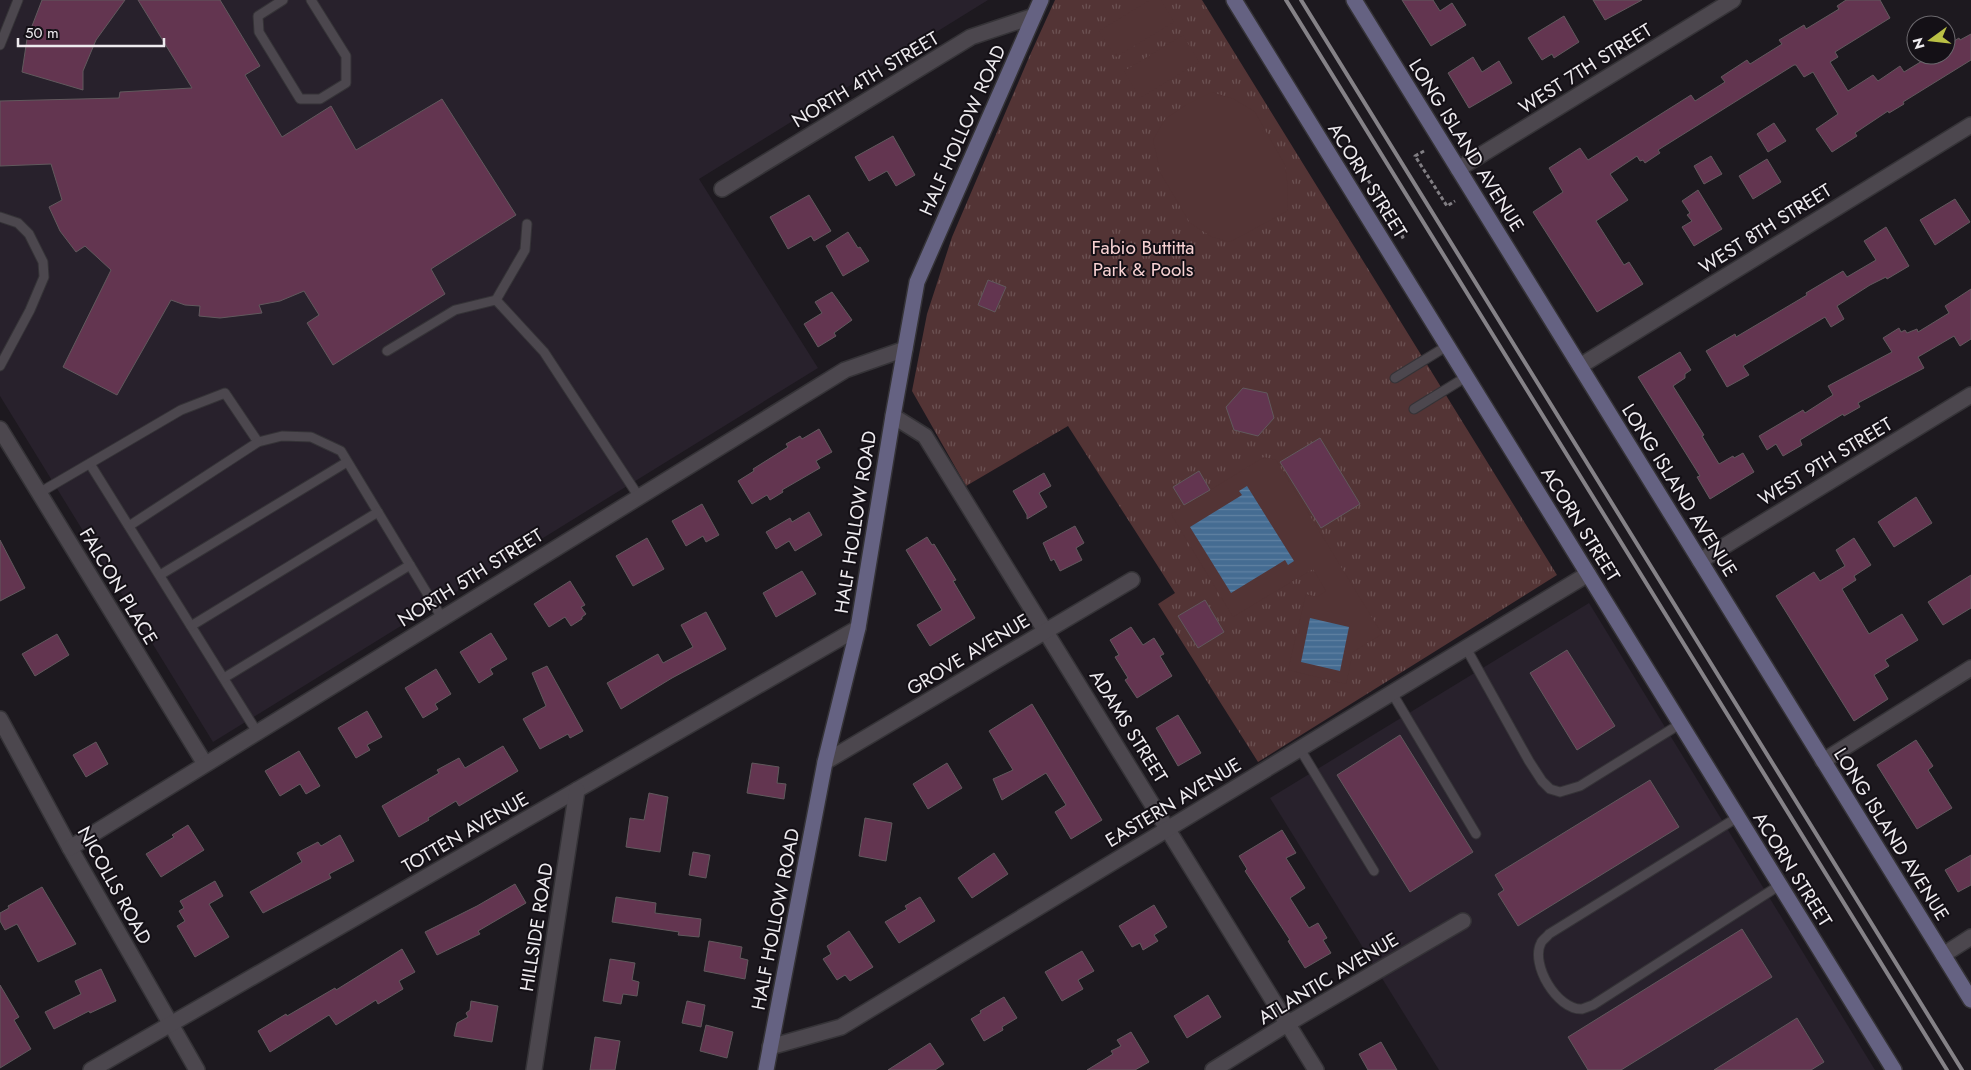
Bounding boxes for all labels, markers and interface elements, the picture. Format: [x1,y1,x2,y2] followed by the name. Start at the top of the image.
[18,15,164,47] scale bar
[1906,15,1956,65] north arrow
[1513,16,1657,120] street label: WEST 7TH STREET
[25,22,59,44] text: 50 m
[787,25,944,134] street label: NORTH 4TH STREET
[1907,35,1930,51] text: N
[913,40,1012,220] street label: HALF HOLLOW ROAD
[1402,54,1531,237] street label: LONG ISLAND AVENUE
[1322,118,1414,243] street label: ACORN STREET
[1694,177,1837,280] street label: WEST 8TH STREET
[1092,234,1194,283] park label: Fabio Buttitta Park & Pools
[1615,399,1744,582] street label: LONG ISLAND AVENUE
[1753,411,1898,512] street label: WEST 9TH STREET
[828,429,883,615] street label: HALF HOLLOW ROAD
[1535,462,1627,587] street label: ACORN STREET
[392,522,548,633] street label: NORTH 5TH STREET
[73,523,164,650] street label: FALCON PLACE
[902,607,1035,702] street label: GROVE AVENUE
[1083,665,1174,788] street label: ADAMS STREET
[1827,743,1956,926] street label: LONG ISLAND AVENUE
[1100,751,1246,854] street label: EASTERN AVENUE
[397,785,534,880] street label: TOTTEN AVENUE
[1747,807,1839,932] street label: ACORN STREET
[71,821,158,949] street label: NICOLLS ROAD
[745,826,806,1012] street label: HALF HOLLOW ROAD
[513,861,560,993] street label: HILLSIDE ROAD
[1253,926,1404,1031] street label: ATLANTIC AVENUE

